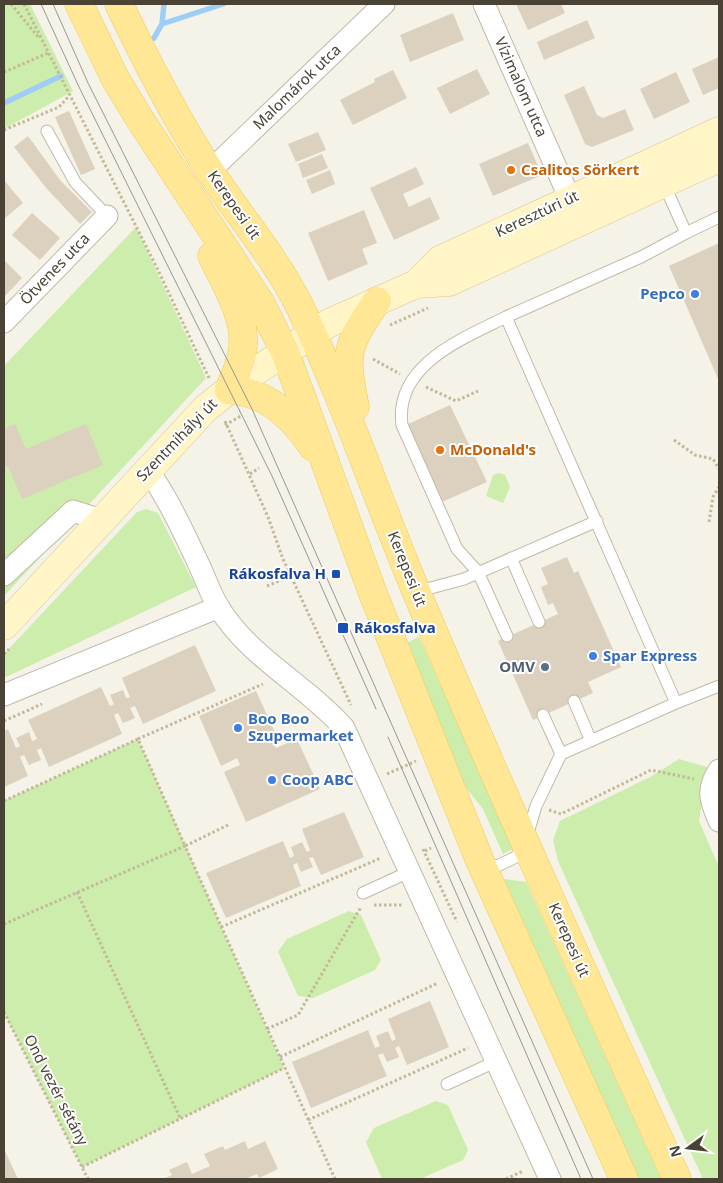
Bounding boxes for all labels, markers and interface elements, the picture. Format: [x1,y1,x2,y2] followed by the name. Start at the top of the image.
[491,33,553,140] street label: Vízimalom utca
[248,39,344,133] street label: Malomárok utca
[521,159,640,179] place label: Csalitos Sörkert
[505,164,517,176] marker: Csalitos Sörkert
[204,166,266,243] street label: Kerepesi út
[492,185,582,241] street label: Keresztúri út
[15,228,94,308] street label: Ötvenes utca
[640,283,685,303] place label: Pepco
[689,288,701,300] marker: Pepco
[132,393,221,485] street label: Szentmihályi út
[450,439,536,459] place label: McDonald's
[434,444,446,456] marker: McDonald's
[384,528,432,610] street label: Kerepesi út
[229,563,326,583] place label: Rákosfalva H
[330,568,342,580] marker: Rákosfalva H
[354,617,436,637] place label: Rákosfalva
[336,621,350,635] marker: Rákosfalva
[603,645,697,665] place label: Spar Express
[587,650,599,662] marker: Spar Express
[499,656,535,676] place label: OMV
[539,661,551,673] marker: OMV
[248,708,354,745] place label: Boo Boo Szupermarket
[232,722,244,734] marker: Boo Boo Szupermarket
[282,769,354,789] place label: Coop ABC
[266,774,278,786] marker: Coop ABC
[545,899,595,980] street label: Kerepesi út
[20,1031,94,1149] street label: Ond vezér sétány
[663,1123,713,1173] north arrow
[664,1144,686,1159] text: N

